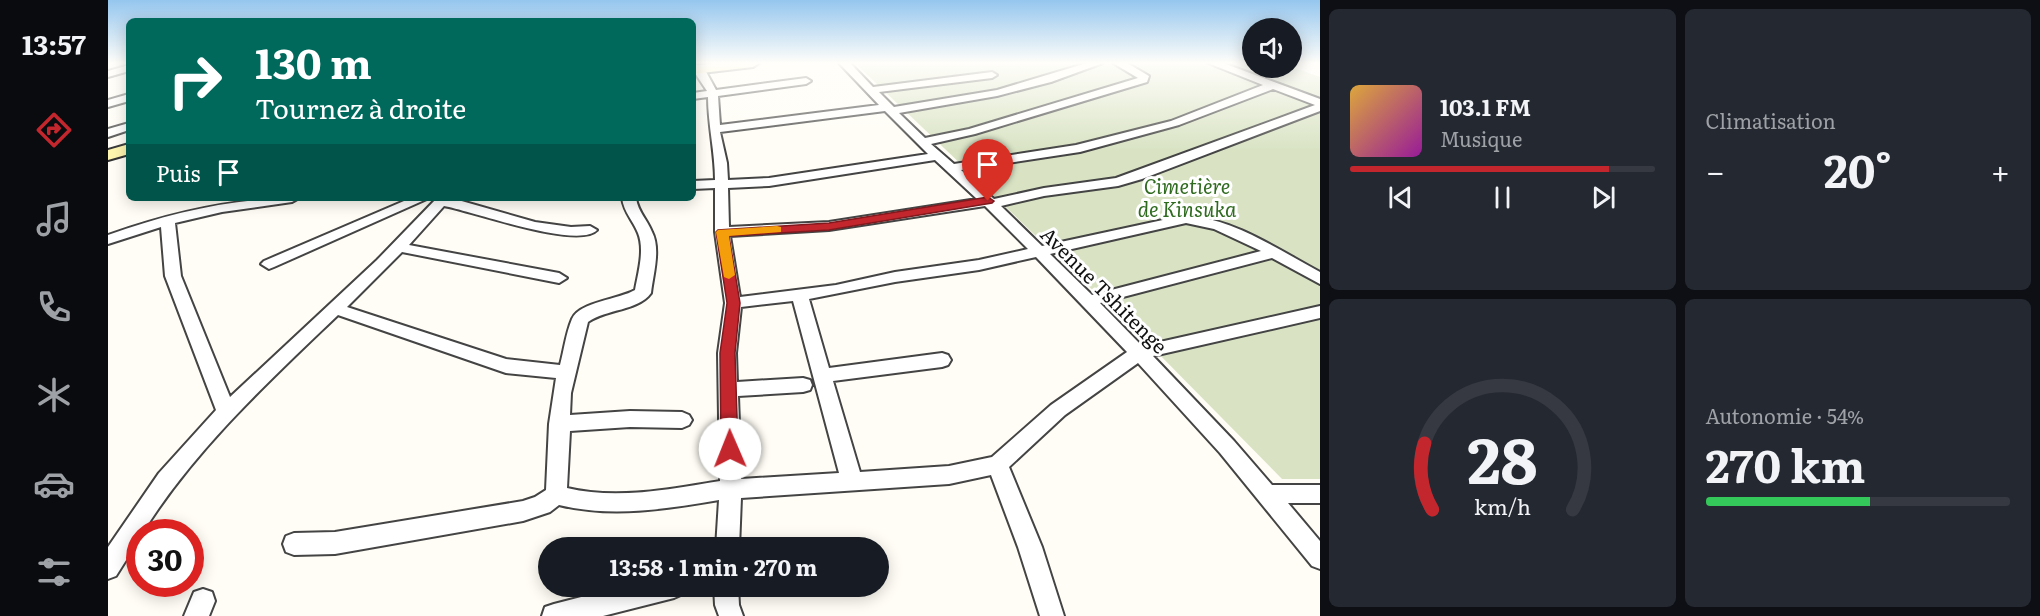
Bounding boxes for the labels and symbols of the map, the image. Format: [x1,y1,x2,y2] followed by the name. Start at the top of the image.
[962,139,1013,201] pin
[1138,170,1237,223] park label: Cimetière de Kinsuka
[1035,219,1175,359] street label: Avenue Tshitenge
[698,417,762,481] position arrow
[126,519,204,597] speed limit sign: 30

